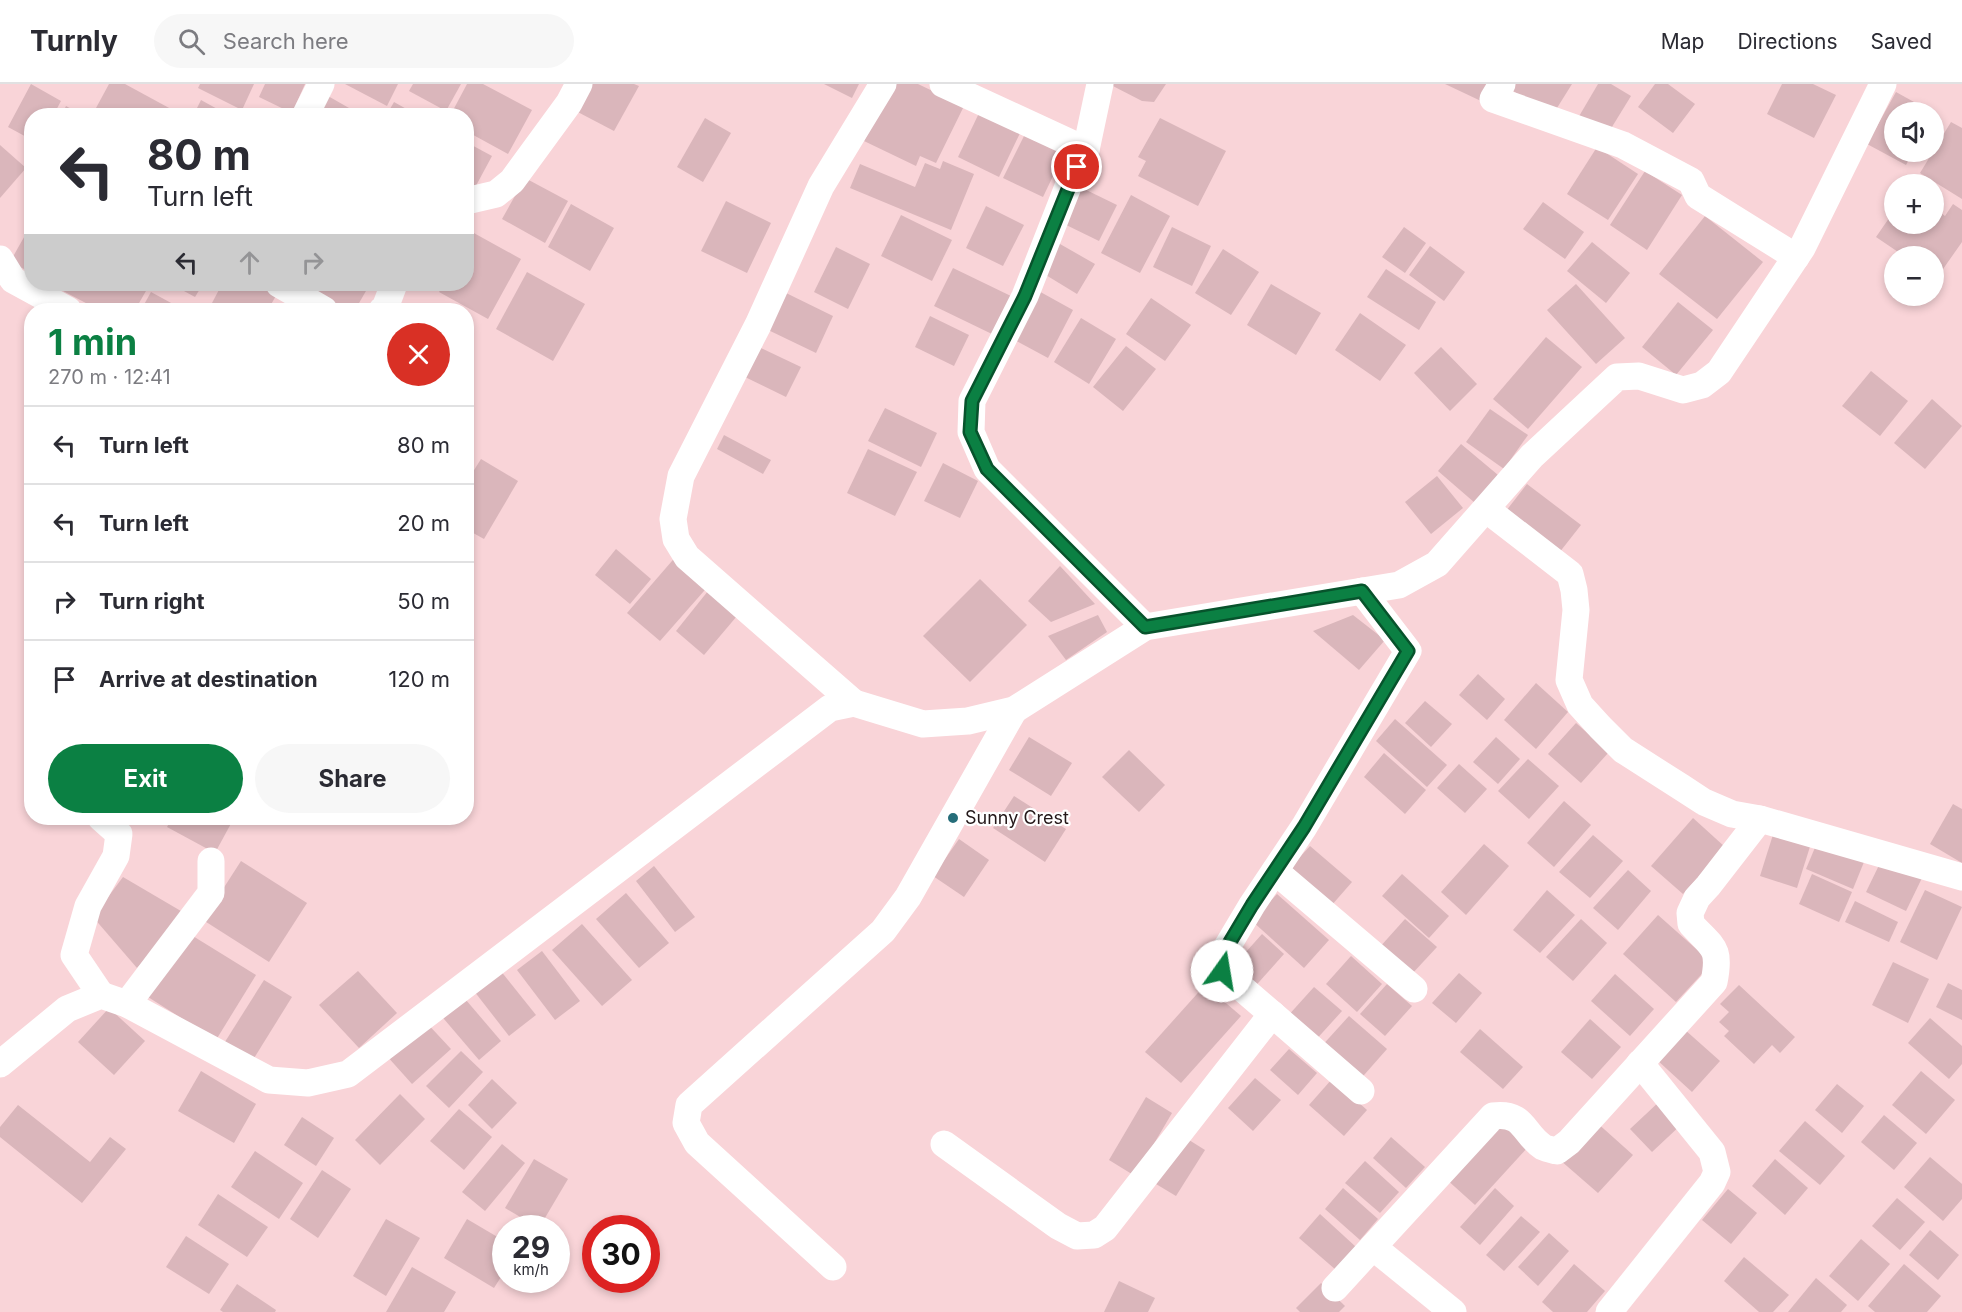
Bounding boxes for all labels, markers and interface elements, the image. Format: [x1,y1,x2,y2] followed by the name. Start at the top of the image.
[154,14,574,68] search box
[30,24,118,58] text: Turnly
[175,25,208,58] icon: search
[223,28,349,54] text: Search here
[1661,29,1704,54] text: Map
[1737,29,1838,54] text: Directions
[1871,29,1932,54] text: Saved
[1884,102,1944,306] map controls
[1884,102,1944,162] button: sound
[147,129,251,180] text: 80 m
[48,132,126,210] icon: left
[1051,141,1102,192] pin
[1060,150,1093,183] icon: arrive
[1884,174,1944,234] button: +
[147,180,253,213] text: Turn left
[170,246,203,279] icon: left
[233,246,266,279] icon: ahead
[296,246,329,279] icon: right
[1884,246,1944,306] button: −
[48,320,137,364] text: 1 min
[387,323,450,386] button: close
[48,365,171,389] text: 270 m · 12:41
[48,429,81,462] icon: left
[99,432,189,458] text: Turn left
[397,432,450,458] text: 80 m
[48,507,81,540] icon: left
[99,510,189,536] text: Turn left
[397,510,450,536] text: 20 m
[48,585,81,618] icon: right
[99,588,205,614] text: Turn right
[397,588,450,614] text: 50 m
[48,663,81,696] icon: arrive
[99,666,318,692] text: Arrive at destination
[388,666,450,692] text: 120 m
[48,744,243,813] button: Exit
[255,744,450,813] button: Share
[965,807,1069,828] place label: Sunny Crest
[946,811,960,825] marker: Sunny Crest
[1190,939,1254,1003] position arrow
[582,1215,660,1293] speed limit sign: 30
[512,1229,550,1265] text: 29
[513,1260,549,1279] text: km/h

